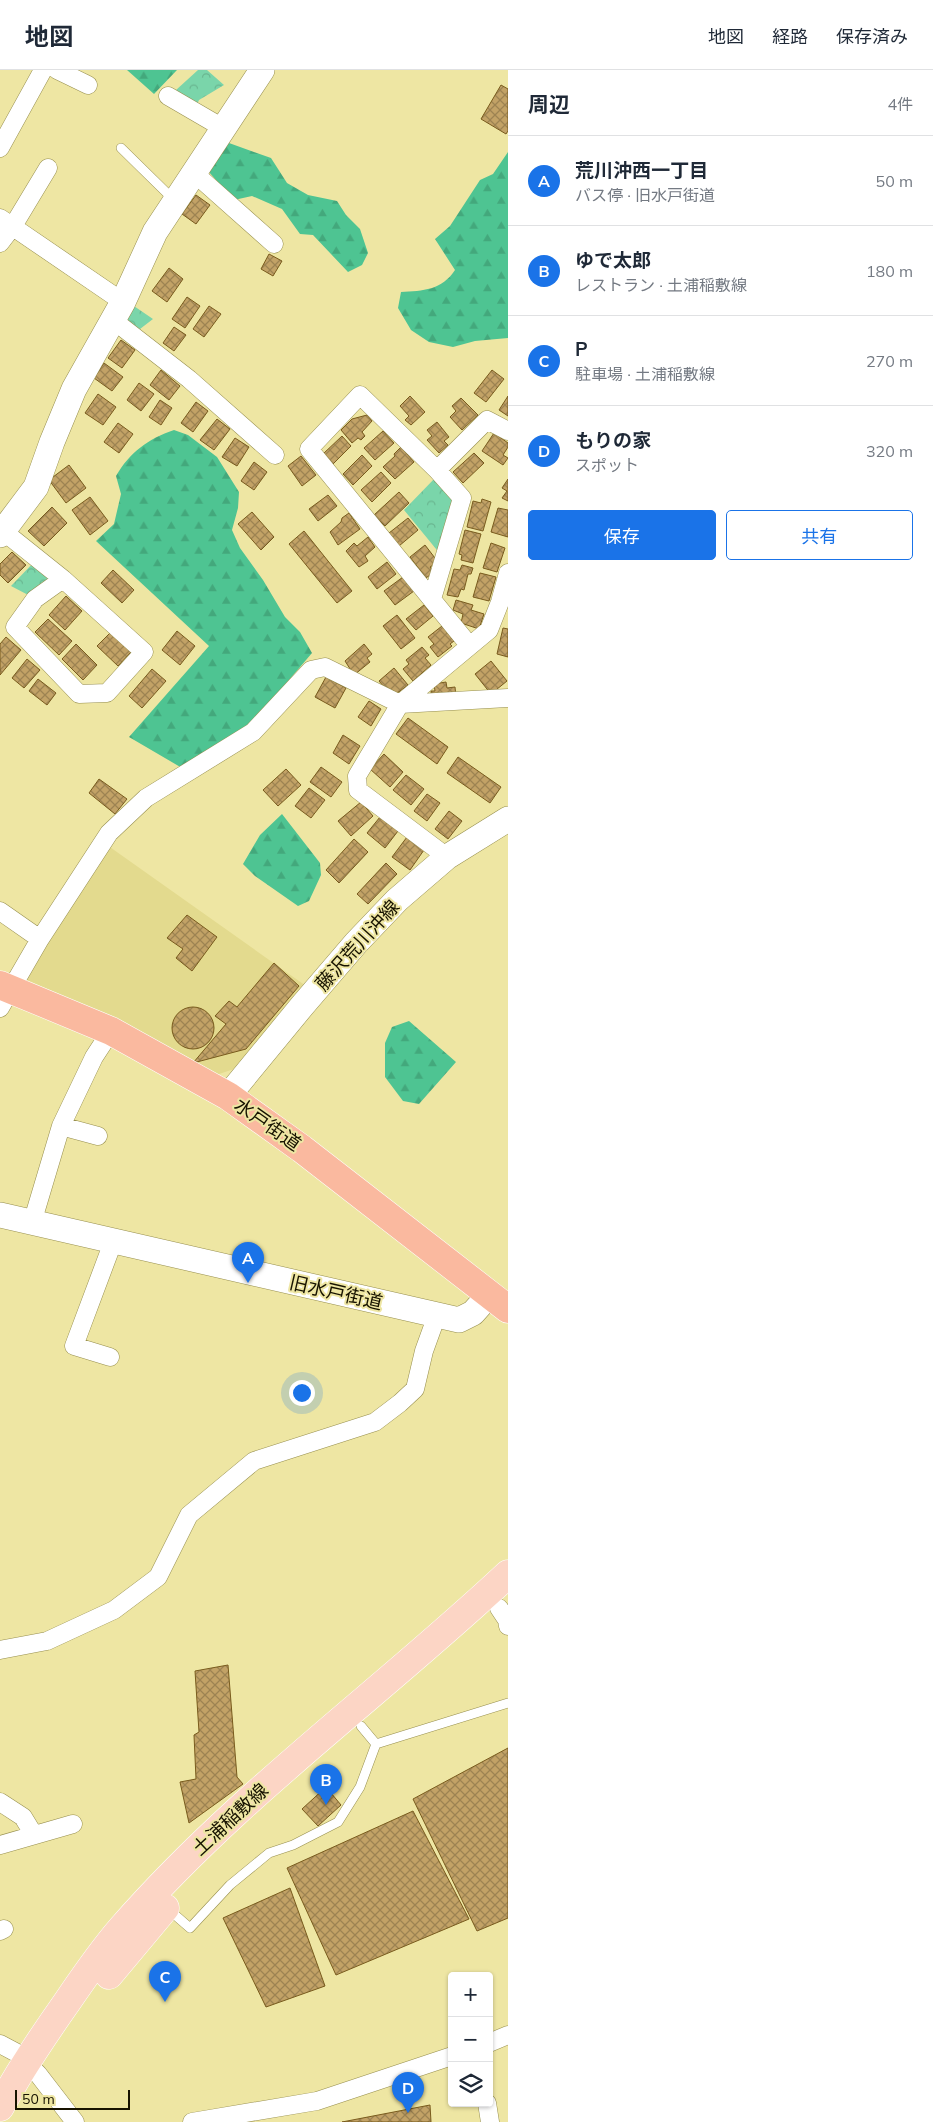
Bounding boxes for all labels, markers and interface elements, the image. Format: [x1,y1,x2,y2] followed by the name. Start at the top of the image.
[25,21,73,51] text: 地図
[708,25,744,48] text: 地図
[772,25,808,48] text: 経路
[836,25,908,48] text: 保存済み
[528,91,570,117] text: 周辺
[887,94,913,114] text: 4件
[575,158,708,182] text: 荒川沖西一丁目
[538,171,550,191] text: A
[876,171,913,191] text: 50 m
[575,185,715,205] text: バス停 · 旧水戸街道
[575,248,651,272] text: ゆで太郎
[538,261,550,281] text: B
[866,261,913,281] text: 180 m
[575,275,747,295] text: レストラン · 土浦稲敷線
[575,337,588,361] text: P
[539,351,549,371] text: C
[866,351,913,371] text: 270 m
[575,364,715,384] text: 駐車場 · 土浦稲敷線
[575,428,651,452] text: もりの家
[538,441,550,461] text: D
[866,441,913,461] text: 320 m
[575,455,639,475] text: スポット
[528,510,716,560] button: 保存
[726,510,913,560] button: 共有
[310,895,404,995] street label: 藤沢荒川沖線
[230,1092,306,1156] street label: 水戸街道
[232,1242,264,1283] pin: A
[287,1270,385,1314] street label: 旧水戸街道
[289,1380,315,1406] your location
[310,1764,342,1805] pin: B
[187,1778,273,1860] street label: 土浦稲敷線
[149,1961,181,2002] pin: C
[448,1972,493,2107] map controls
[448,1972,493,2017] button: +
[448,2017,493,2062] button: −
[448,2062,493,2107] button: layers
[392,2072,424,2113] pin: D
[15,2087,130,2110] scale bar
[22,2090,55,2108] text: 50 m

